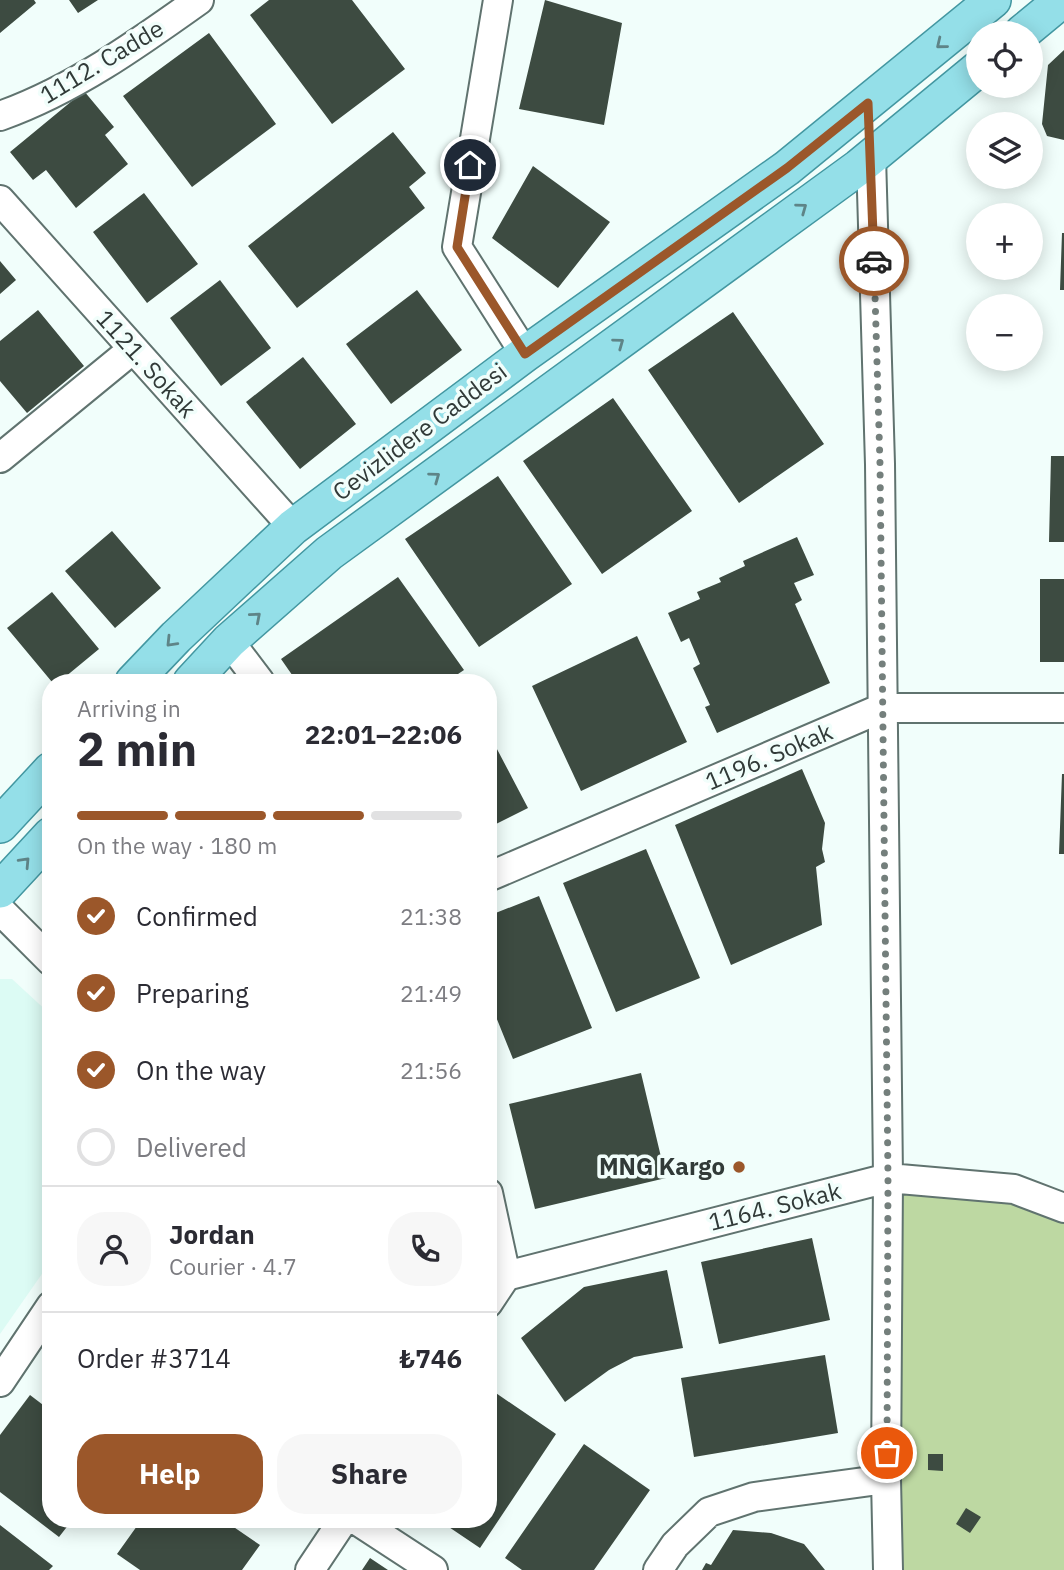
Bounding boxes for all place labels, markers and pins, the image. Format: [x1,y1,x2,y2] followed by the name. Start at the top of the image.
[440,135,500,195] pin
[599,1150,725,1182] place label: MNG Kargo
[731,1159,747,1175] marker: MNG Kargo
[857,1423,917,1483] pin

